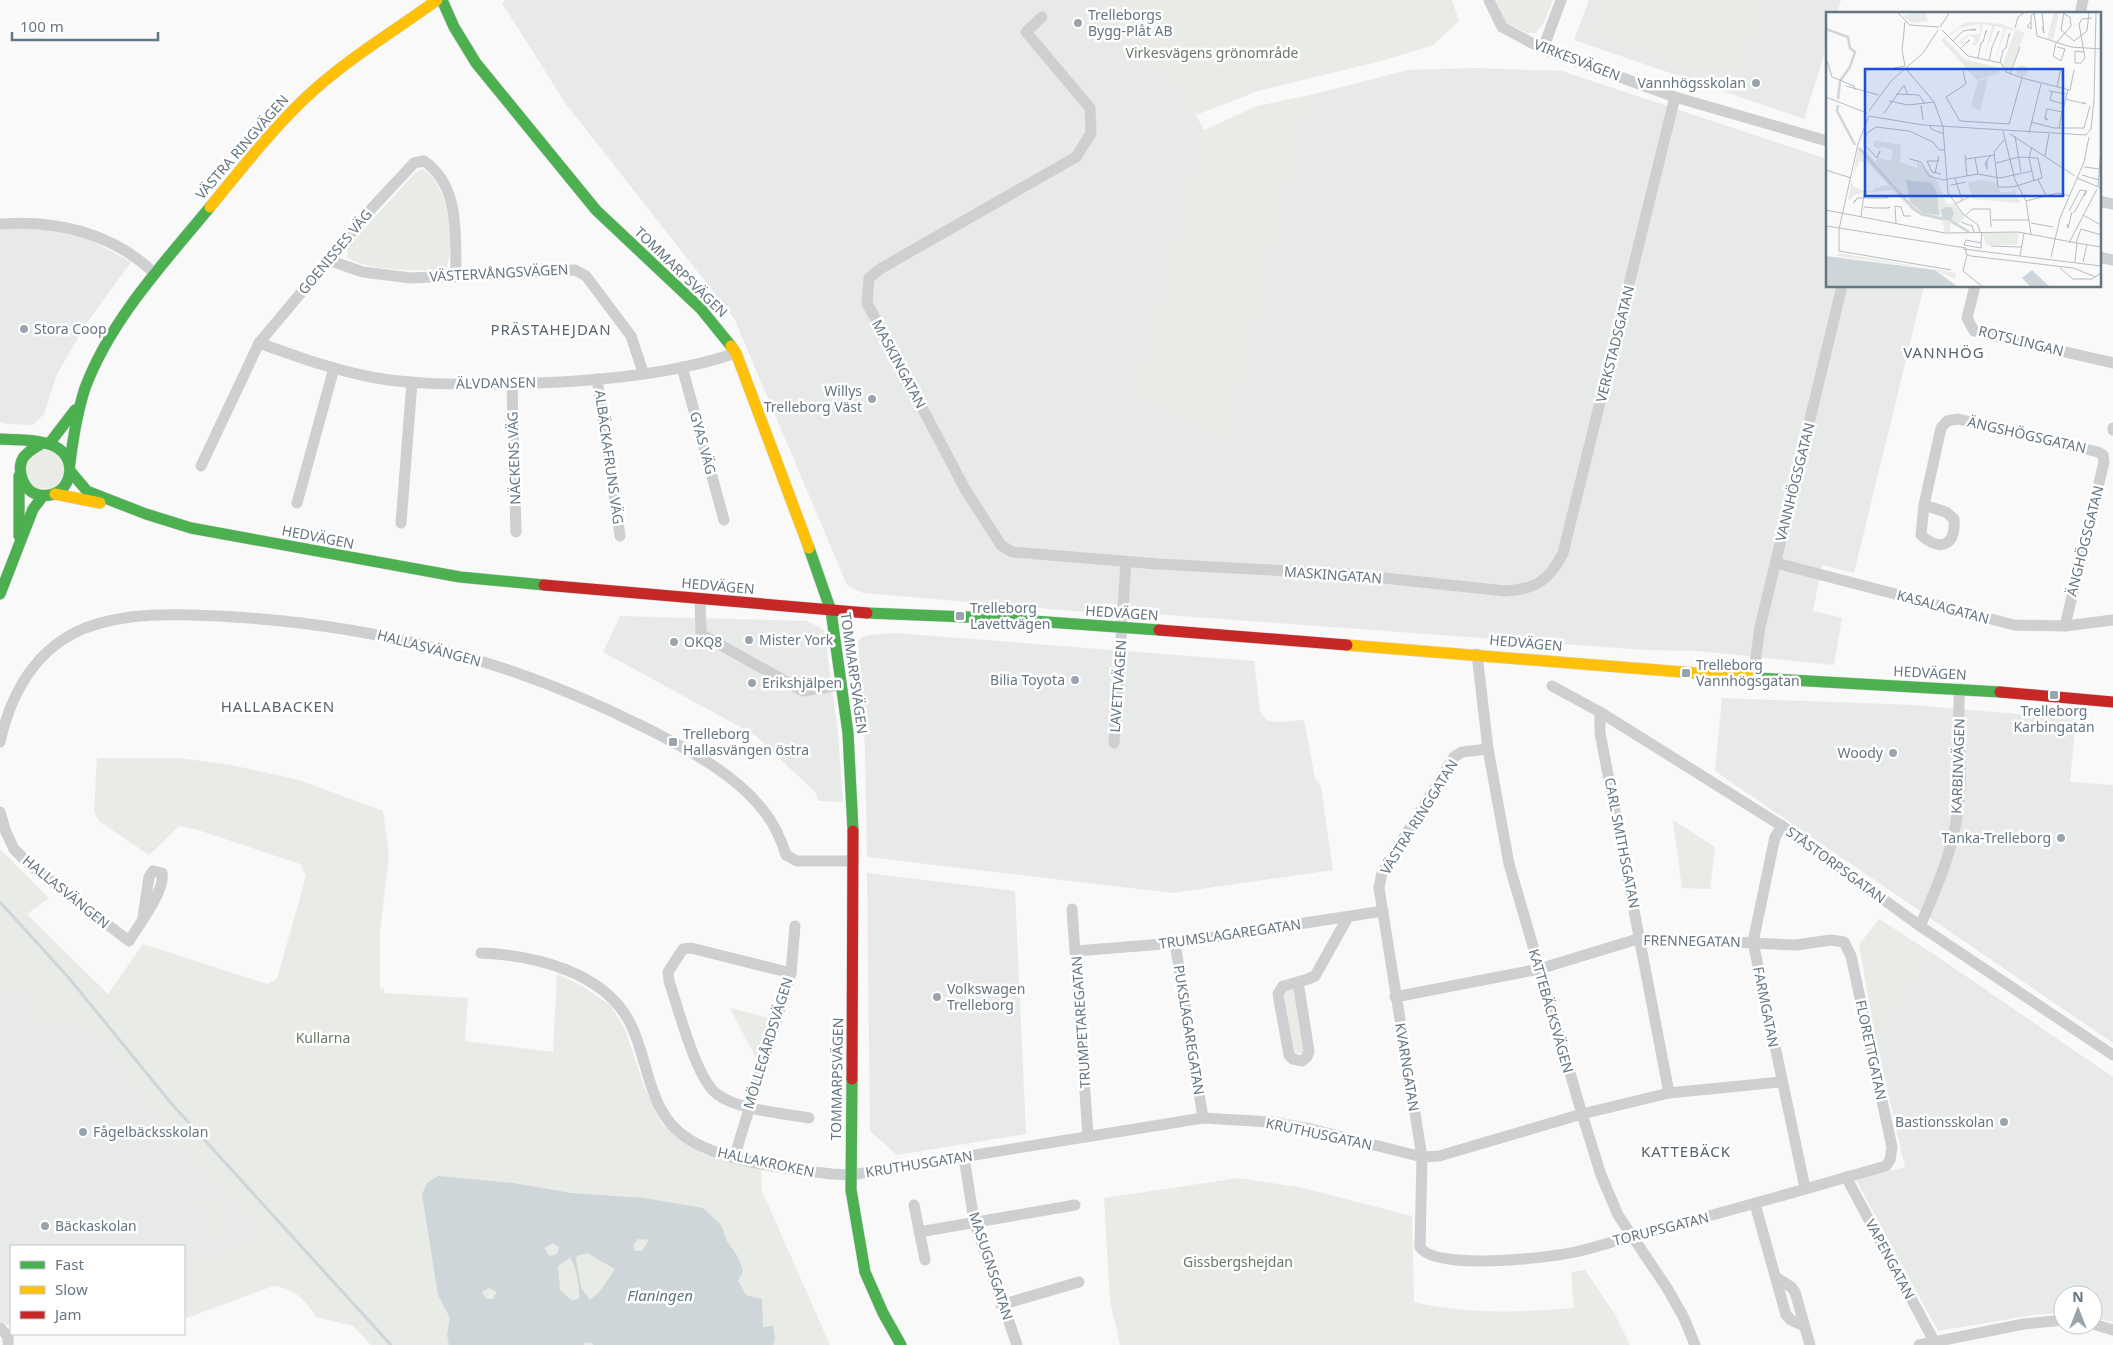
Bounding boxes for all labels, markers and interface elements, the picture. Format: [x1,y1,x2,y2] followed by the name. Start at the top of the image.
[1088,5,1173,40] place label: Trelleborgs Bygg-Plåt AB
[12,10,159,42] scale bar
[1826,12,2100,288] inset map
[20,16,64,36] text: 100 m
[1072,17,1084,29] marker: Trelleborgs Bygg-Plåt AB
[1531,34,1623,85] street label: VIRKESVÄGEN
[1126,43,1299,62] park label: Virkesvägens grönområde
[1638,73,1746,92] place label: Vannhögsskolan
[1750,77,1762,89] marker: Vannhögsskolan
[191,90,292,203] street label: VÄSTRA RINGVÄGEN
[293,205,376,298] street label: GOENISSES VÄG
[631,222,732,321] street label: TOMMARPSVÄGEN
[429,259,569,286] street label: VÄSTERVÅNGSVÄGEN
[1591,284,1638,404] street label: VERKSTADSGATAN
[868,316,931,411] street label: MASKINGATAN
[34,319,107,338] place label: Stora Coop
[490,319,612,339] district label: PRÄSTAHEJDAN
[1977,321,2066,360] street label: ROTSLINGAN
[18,323,30,335] marker: Stora Coop
[1903,342,1985,362] district label: VANNHÖG
[456,372,536,393] street label: ÄLVDANSEN
[764,381,862,416] place label: Willys Trelleborg Väst
[591,389,628,525] street label: ALBÄCKAFRUNS VÄG
[866,393,878,405] marker: Willys Trelleborg Väst
[686,409,721,476] street label: GYAS VÄG
[502,411,525,505] street label: NÄCKENS VÄG
[1966,412,2088,457] street label: ÄNGSHÖGSGATAN
[1771,420,1818,543] street label: VANNHÖGSGATAN
[2062,484,2107,598] street label: ÄNGHÖGSGATAN
[280,520,356,553] street label: HEDVÄGEN
[1284,562,1383,587] street label: MASKINGATAN
[681,573,755,598] street label: HEDVÄGEN
[1895,585,1991,628] street label: KASALAGATAN
[970,598,1050,633] place label: Trelleborg Lavettvägen
[1085,600,1159,625] street label: HEDVÄGEN
[954,610,966,622] marker: Trelleborg Lavettvägen
[837,611,872,735] street label: TOMMARPSVÄGEN
[375,625,483,670] street label: HALLASVÄNGEN
[759,630,834,649] place label: Mister York
[1489,630,1563,655] street label: HEDVÄGEN
[684,632,722,651] place label: OKQ8
[743,634,755,646] marker: Mister York
[668,636,680,648] marker: OKQ8
[1105,639,1130,733] street label: LAVETTVÄGEN
[1696,655,1800,690] place label: Trelleborg Vannhögsgatan
[1893,661,1967,684] street label: HEDVÄGEN
[1680,667,1692,679] marker: Trelleborg Vannhögsgatan
[990,670,1065,689] place label: Bilia Toyota
[762,673,842,692] place label: Erikshjälpen
[1069,674,1081,686] marker: Bilia Toyota
[746,677,758,689] marker: Erikshjälpen
[2048,689,2060,701] marker: Trelleborg Karbingatan
[221,696,335,716] district label: HALLABACKEN
[2013,701,2095,736] place label: Trelleborg Karbingatan
[1946,718,1969,814] street label: KARBINVÄGEN
[683,724,809,759] place label: Trelleborg Hallasvängen östra
[667,736,679,748] marker: Trelleborg Hallasvängen östra
[1838,743,1884,762] place label: Woody
[1887,747,1899,759] marker: Woody
[1375,756,1462,878] street label: VÄSTRA RINGGATAN
[1600,776,1645,910] street label: CARL SMITHSGATAN
[1783,822,1890,907] street label: STÅSTORPSGATAN
[1942,828,2051,847] place label: Tanka-Trelleborg
[2055,832,2067,844] marker: Tanka-Trelleborg
[19,851,114,933] street label: HALLASVÄNGEN
[1158,914,1302,953] street label: TRUMSLAGAREGATAN
[1643,930,1741,951] street label: FRENNEGATAN
[1525,947,1578,1075] street label: KATTEBÄCKSVÄGEN
[1066,955,1095,1089] street label: TRUMPETAREGATAN
[1170,964,1209,1096] street label: PUKSLAGAREGATAN
[1749,965,1784,1049] street label: FARMGATAN
[738,975,797,1111] street label: MÖLLEGÅRDSVÄGEN
[947,979,1025,1014] place label: Volkswagen Trelleborg
[931,991,943,1003] marker: Volkswagen Trelleborg
[1852,998,1891,1102] street label: FLORETTGATAN
[826,1017,847,1141] street label: TOMMARPSVÄGEN
[1391,1021,1424,1113] street label: KVARNGATAN
[296,1028,350,1047] park label: Kullarna
[1895,1112,1994,1131] place label: Bastionsskolan
[1264,1113,1374,1154] street label: KRUTHUSGATAN
[1998,1116,2010,1128] marker: Bastionsskolan
[93,1122,208,1141] place label: Fågelbäcksskolan
[77,1126,89,1138] marker: Fågelbäcksskolan
[1641,1141,1731,1161] district label: KATTEBÄCK
[716,1142,816,1181] street label: HALLAKROKEN
[864,1146,974,1181] street label: KRUTHUSGATAN
[1611,1207,1711,1250] street label: TORUPSGATAN
[965,1209,1018,1322] street label: MASUGNSGATAN
[1861,1215,1920,1302] street label: VAPENGATAN
[55,1216,137,1235] place label: Bäckaskolan
[39,1220,51,1232] marker: Bäckaskolan
[10,1245,185,1335] legend
[1183,1252,1293,1271] park label: Gissbergshejdan
[55,1254,84,1274] text: Fast
[55,1279,88,1299] text: Slow
[627,1285,693,1305] water label: Flaningen
[2053,1285,2103,1335] north arrow
[2072,1287,2084,1306] text: N
[53,1304,82,1324] text: Jam

